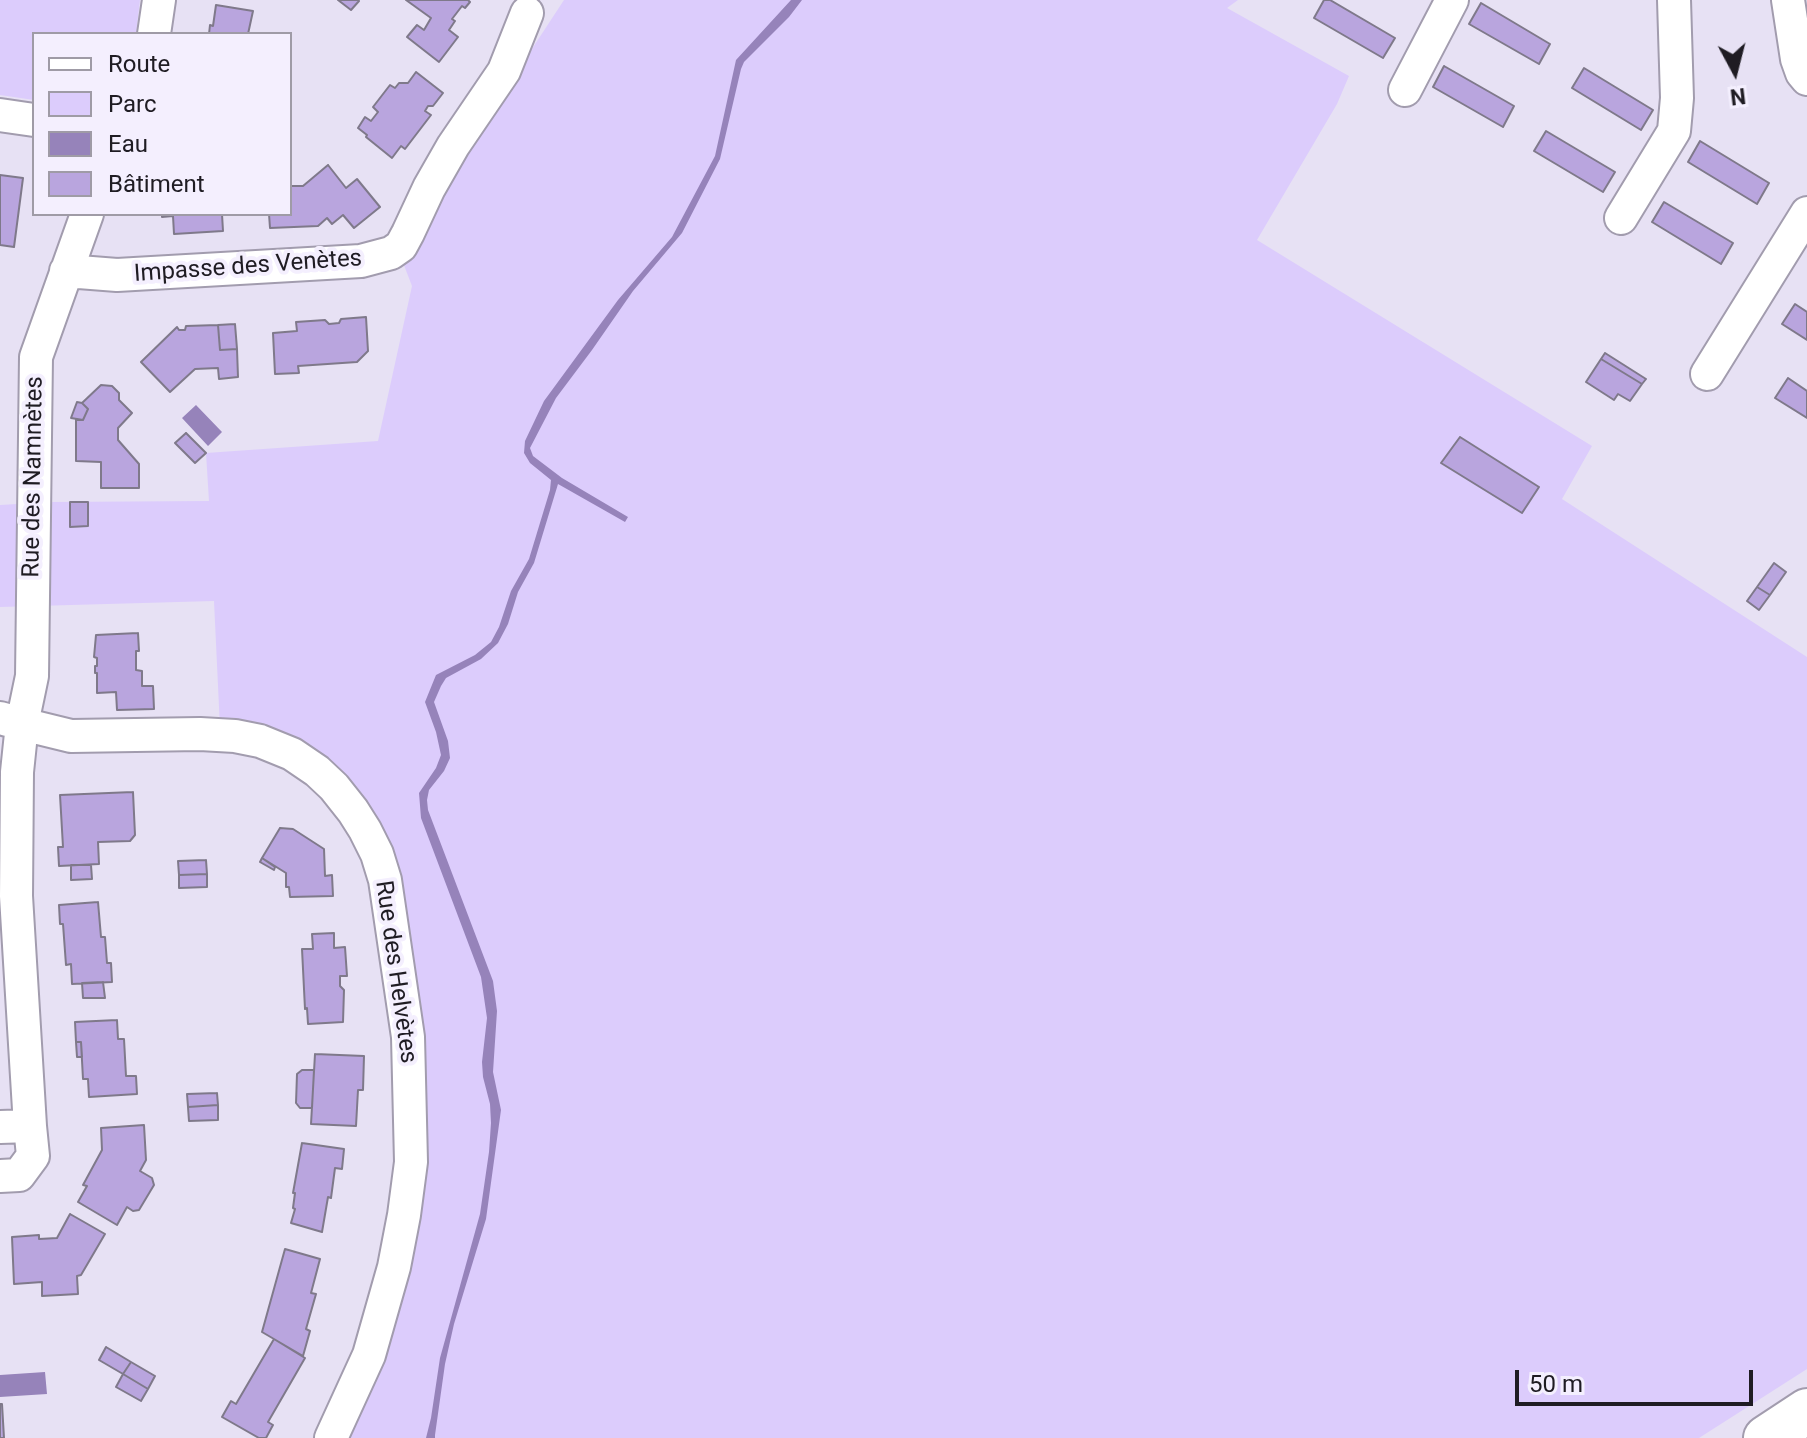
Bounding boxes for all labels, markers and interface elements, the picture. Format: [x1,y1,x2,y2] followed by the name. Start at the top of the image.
[32,32,292,216] legend
[1695,32,1775,112] north arrow
[108,50,170,78] text: Route
[1729,83,1747,110] text: N
[108,90,157,118] text: Parc
[108,130,148,158] text: Eau
[108,170,205,198] text: Bâtiment
[133,245,363,289] street label: Impasse des Venètes
[18,376,50,578] street label: Rue des Namnètes
[368,879,422,1065] street label: Rue des Helvètes
[1519,1354,1757,1404] scale bar
[1529,1370,1583,1398] text: 50 m

